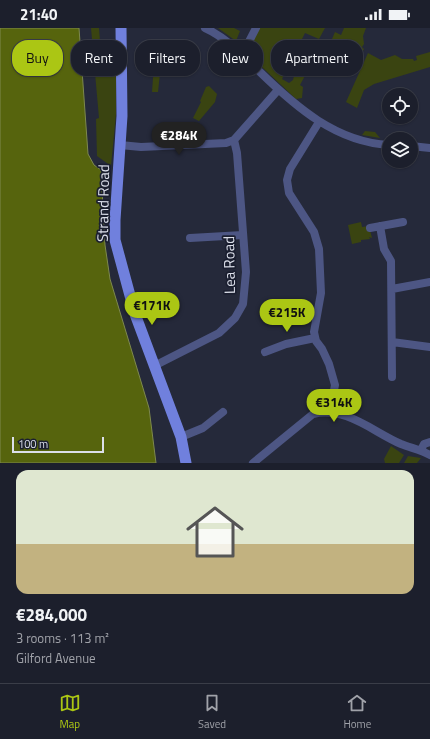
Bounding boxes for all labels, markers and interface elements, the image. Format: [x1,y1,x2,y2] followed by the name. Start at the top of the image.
[20,3,57,26] text: 21:40
[12,40,63,76] chip: Buy
[71,40,127,76] chip: Rent
[135,40,200,76] chip: Filters
[208,40,263,76] chip: New
[271,40,363,76] chip: Apartment
[382,88,418,168] map controls
[382,88,418,124] button: locate
[151,122,207,156] pin: €284K
[161,125,197,145] text: €284K
[382,132,418,168] button: layers
[91,164,115,242] street label: Strand Road
[217,236,241,294] street label: Lea Road
[124,292,180,326] pin: €171K
[134,295,170,315] text: €171K
[259,299,315,333] pin: €215K
[269,302,305,322] text: €215K
[306,389,362,423] pin: €314K
[316,392,352,412] text: €314K
[12,435,104,454] scale bar
[18,436,48,452] text: 100 m
[179,496,251,568] icon: home
[16,602,87,628] text: €284,000
[16,628,109,648] text: 3 rooms · 113 m²
[16,648,96,668] text: Gilford Avenue
[59,692,81,732] tab: Map
[198,692,226,732] tab: Saved
[343,692,371,732] tab: Home

